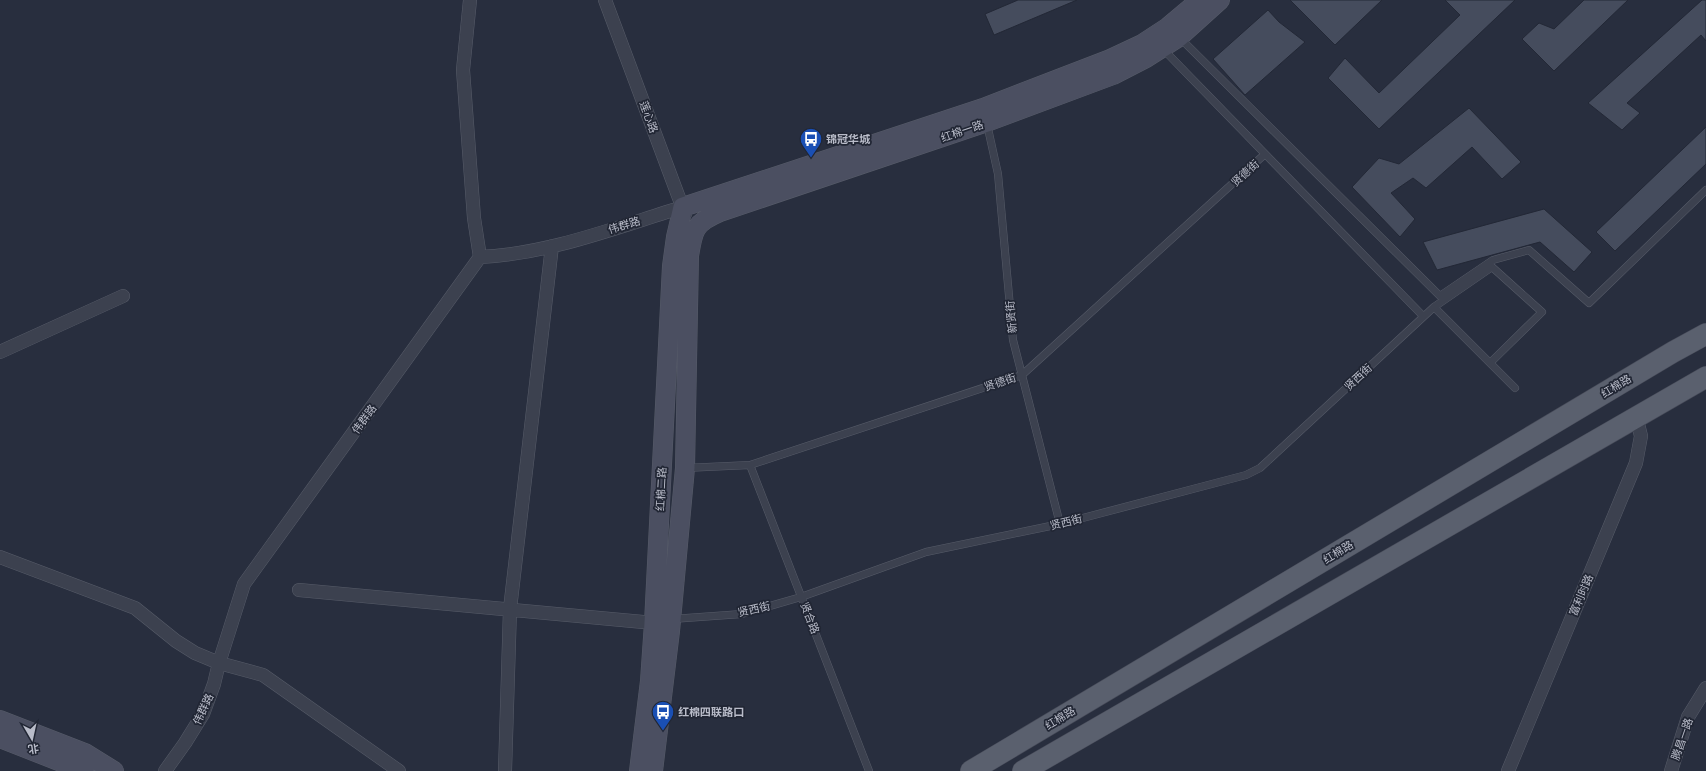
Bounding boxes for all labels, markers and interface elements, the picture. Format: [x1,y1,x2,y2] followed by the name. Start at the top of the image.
[637,99,662,135] street label: 莲心路
[939,116,985,145] street label: 红棉一路
[798,126,824,159] bus stop icon: 锦冠华城
[826,131,871,146] place label: 锦冠华城
[1227,156,1262,189] street label: 贤德街
[606,213,642,237] street label: 伟群路
[1002,300,1019,334] street label: 新贤街
[1340,360,1375,393] street label: 贤西街
[982,369,1018,394] street label: 贤德街
[1598,371,1634,400] street label: 红棉路
[348,401,379,436] street label: 伟群路
[652,467,669,511] street label: 红棉二路
[1048,510,1084,533] street label: 贤西街
[1320,537,1356,566] street label: 红棉路
[1565,572,1596,618] street label: 富利时路
[736,597,772,620] street label: 贤西街
[798,600,823,636] street label: 贤合路
[189,691,216,727] street label: 伟群路
[650,699,676,732] bus stop icon: 红棉四联路口
[1042,703,1078,732] street label: 红棉路
[678,704,744,719] place label: 红棉四联路口
[1667,716,1696,762] street label: 腾昌一路
[12,719,52,759] north arrow
[27,741,40,758] text: 北

